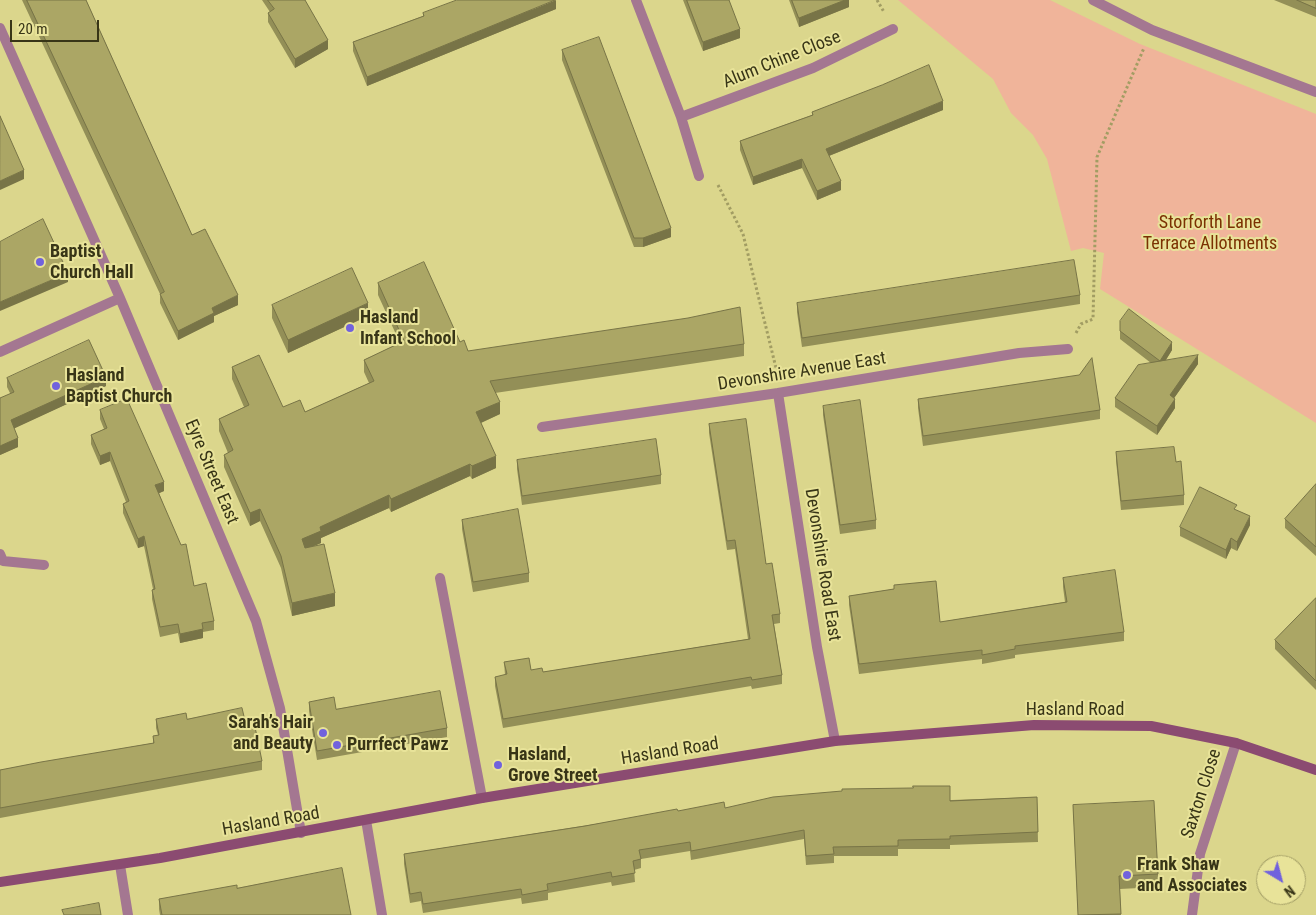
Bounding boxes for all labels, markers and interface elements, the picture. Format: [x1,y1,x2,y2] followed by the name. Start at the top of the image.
[12,10,101,42] scale bar
[18,20,48,38] text: 20 m
[720,27,844,93] street label: Alum Chine Close
[1143,212,1277,254] park label: Storforth Lane Terrace Allotments
[50,241,134,284] place label: Baptist Church Hall
[34,256,46,268] marker: Baptist Church Hall
[360,307,456,350] place label: Hasland Infant School
[344,322,356,334] marker: Hasland Infant School
[716,348,888,396] street label: Devonshire Avenue East
[66,365,172,408] place label: Hasland Baptist Church
[50,380,62,392] marker: Hasland Baptist Church
[179,416,243,528] street label: Eyre Street East
[799,487,845,643] street label: Devonshire Road East
[1026,699,1124,721] street label: Hasland Road
[228,712,313,754] place label: Sarah’s Hair and Beauty
[317,727,329,739] marker: Sarah’s Hair and Beauty
[347,734,449,756] place label: Purrfect Pawz
[620,734,720,770] street label: Hasland Road
[331,739,343,751] marker: Purrfect Pawz
[508,744,598,786] place label: Hasland, Grove Street
[1177,746,1227,842] street label: Saxton Close
[492,759,504,771] marker: Hasland, Grove Street
[221,803,321,841] street label: Hasland Road
[1137,854,1247,896] place label: Frank Shaw and Associates
[1256,855,1306,905] north arrow
[1121,869,1133,881] marker: Frank Shaw and Associates
[1281,882,1298,900] text: N

